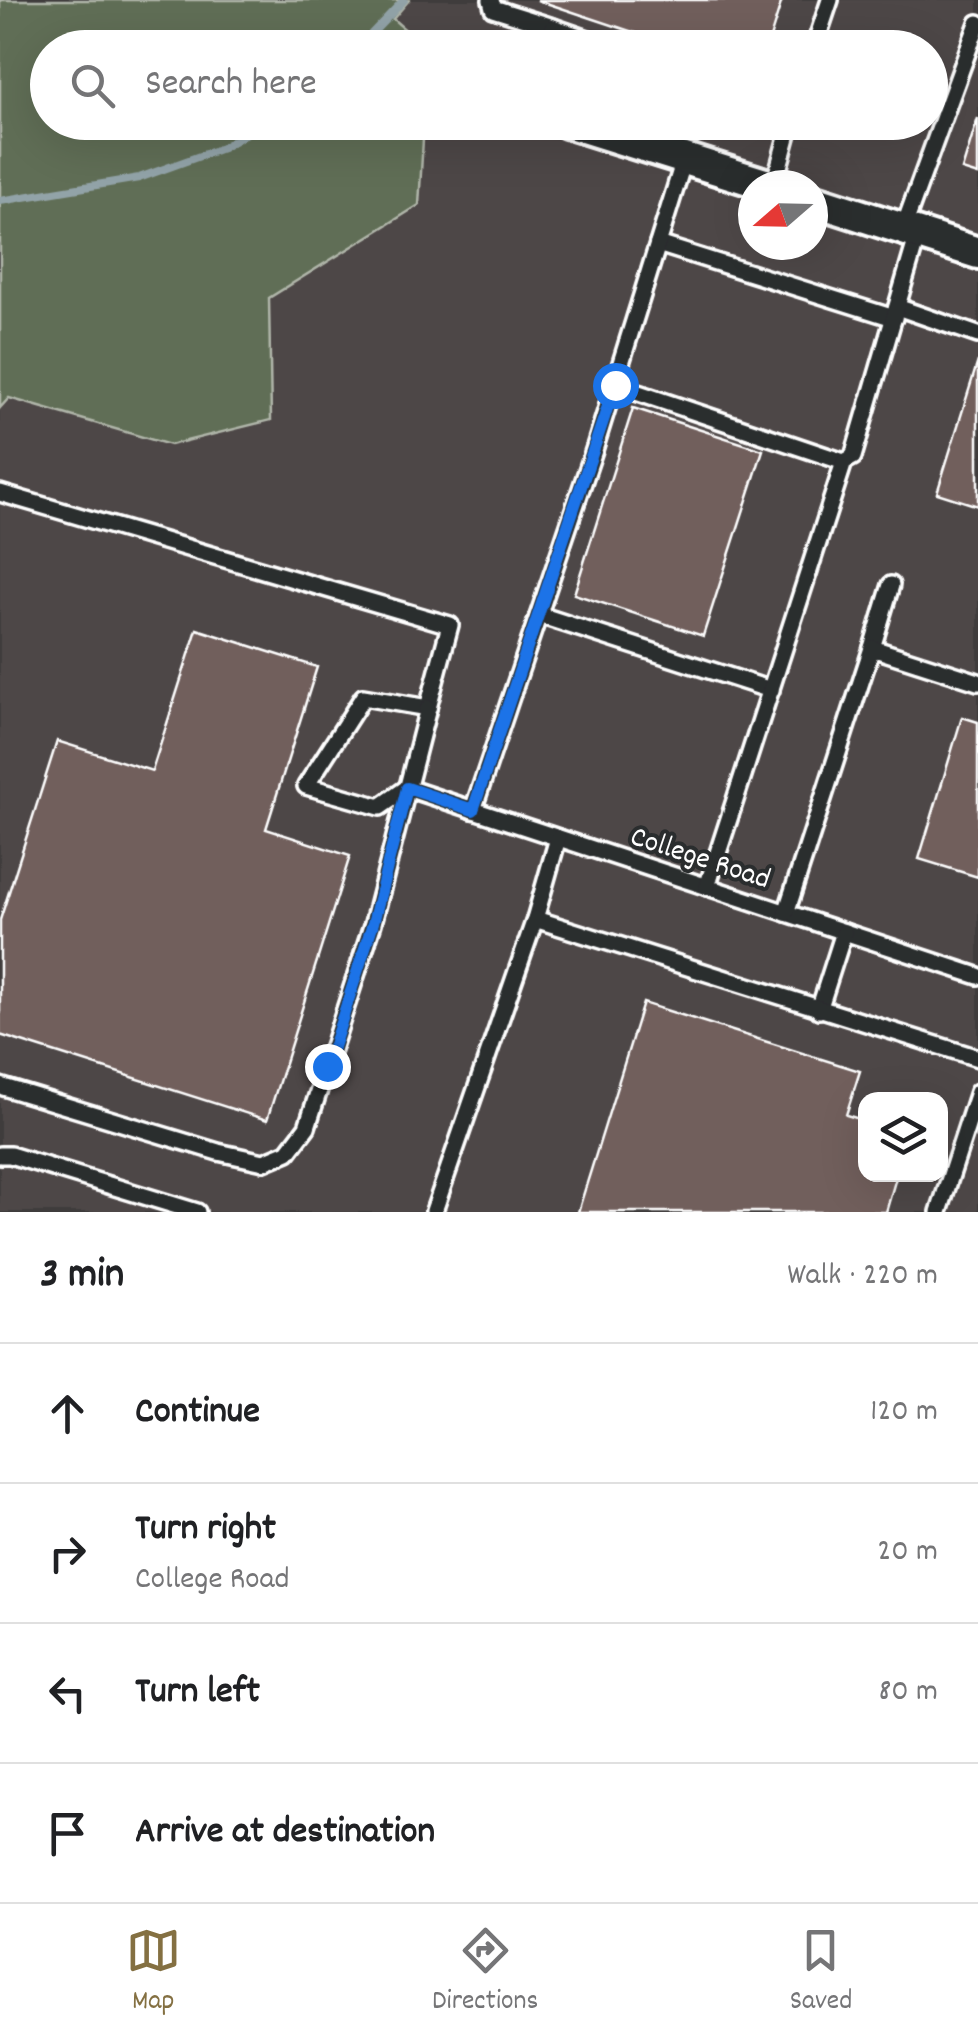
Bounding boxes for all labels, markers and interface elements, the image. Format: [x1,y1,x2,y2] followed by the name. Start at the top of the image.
[30,30,948,140] search box
[65,58,120,113] icon: search
[145,58,317,113] text: Search here
[738,170,828,260] north arrow
[593,363,639,409] route start
[624,817,775,903] street label: College Road
[305,1044,351,1090] route end
[858,1092,948,1182] map controls
[858,1092,948,1182] button: layers
[40,1247,124,1307] text: 3 min
[787,1254,938,1300] text: Walk · 220 m
[40,1386,95,1441] icon: ahead
[135,1386,260,1441] text: Continue
[870,1390,938,1436] text: 120 m
[135,1503,276,1558] text: Turn right
[40,1526,95,1581] icon: right
[877,1530,938,1576] text: 20 m
[135,1558,290,1604] text: College Road
[40,1666,95,1721] icon: left
[135,1666,260,1721] text: Turn left
[878,1670,938,1716] text: 80 m
[40,1806,95,1861] icon: arrive
[135,1806,435,1861] text: Arrive at destination
[126,1923,181,2023] tab: Map
[432,1923,538,2023] tab: Directions
[790,1923,852,2023] tab: Saved

